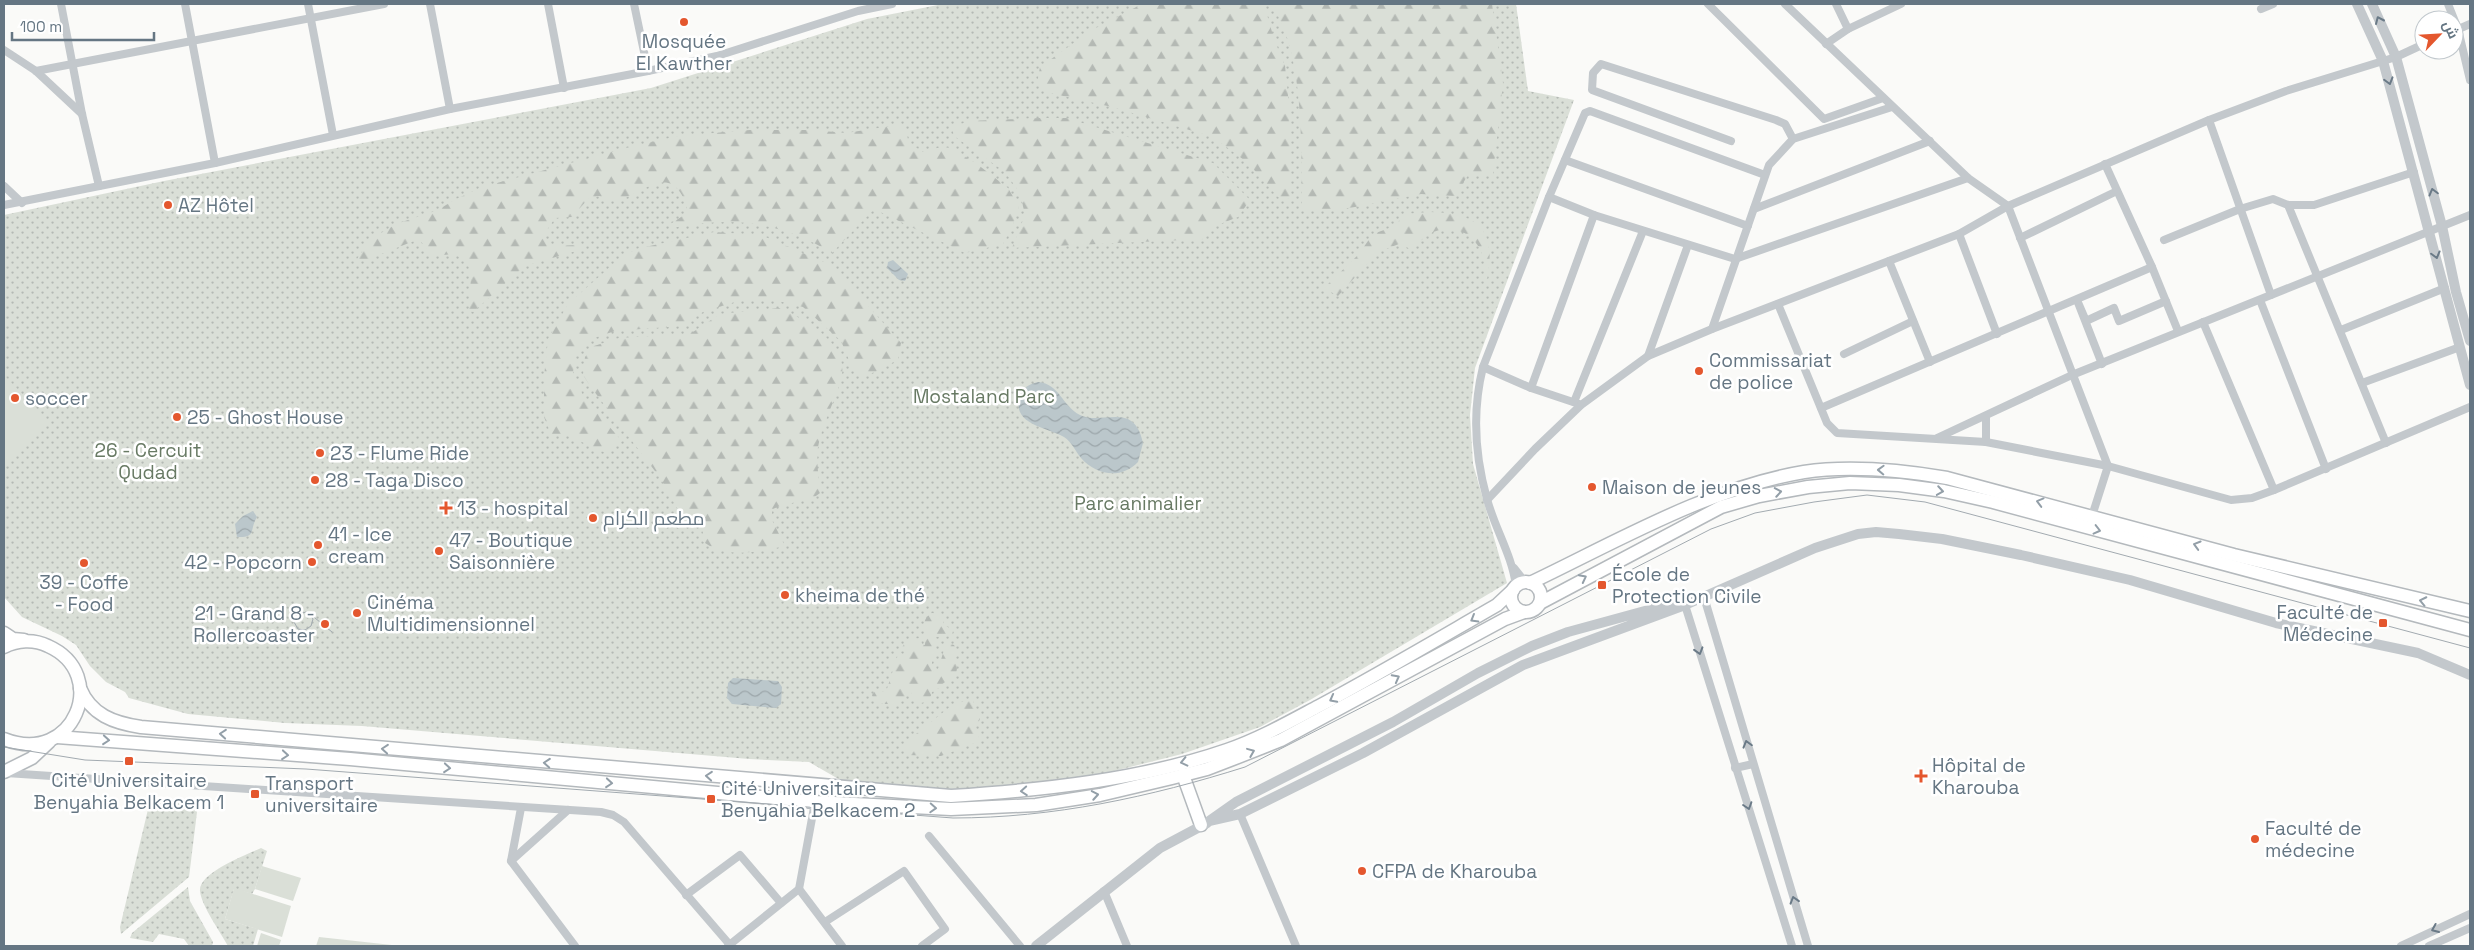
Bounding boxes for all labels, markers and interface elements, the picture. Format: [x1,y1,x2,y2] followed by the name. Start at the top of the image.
[12,10,155,42] scale bar
[2414,10,2464,60] north arrow
[678,16,690,28] marker: Mosquée El Kawther
[2375,16,2386,25] one-way arrow
[20,17,62,36] text: 100 m
[2439,18,2463,41] text: ش
[636,29,732,76] place label: Mosquée El Kawther
[2383,77,2393,85] one-way arrow
[2428,188,2438,196] one-way arrow
[178,193,254,218] place label: AZ Hôtel
[162,199,174,211] marker: AZ Hôtel
[2430,250,2441,259] one-way arrow
[1709,348,1832,395] place label: Commissariat de police
[1693,365,1705,377] marker: Commissariat de police
[913,384,1055,409] park label: Mostaland Parc
[25,386,88,411] place label: soccer
[9,392,21,404] marker: soccer
[187,405,344,430] place label: 25 - Ghost House
[171,411,183,423] marker: 25 - Ghost House
[94,438,202,485] park label: 26 - Cercuit Qudad
[330,441,469,466] place label: 23 - Flume Ride
[314,447,326,459] marker: 23 - Flume Ride
[1877,465,1885,475] one-way arrow
[325,468,464,493] place label: 28 - Taga Disco
[309,474,321,486] marker: 28 - Taga Disco
[1602,475,1761,500] place label: Maison de jeunes
[1586,481,1598,493] marker: Maison de jeunes
[1935,485,1944,495] one-way arrow
[1774,488,1783,498] one-way arrow
[1074,491,1202,516] park label: Parc animalier
[457,496,568,521] place label: 13 - hospital
[2036,497,2045,508] one-way arrow
[439,501,453,515] marker: 13 - hospital
[603,506,704,532] place label: مطعم الكرام
[587,512,599,524] marker: مطعم الكرام
[328,522,392,569] place label: 41 - Ice cream
[2093,524,2102,535] one-way arrow
[449,528,573,575] place label: 47 - Boutique Saisonnière
[312,539,324,551] marker: 41 - Ice cream
[2193,540,2201,551] one-way arrow
[433,545,445,557] marker: 47 - Boutique Saisonnière
[184,550,302,575] place label: 42 - Popcorn
[306,556,318,568] marker: 42 - Popcorn
[78,557,90,569] marker: 39 - Coffe - Food
[1612,562,1762,609] place label: École de Protection Civile
[39,570,129,617] place label: 39 - Coffe - Food
[1577,574,1586,584] one-way arrow
[1596,579,1608,591] marker: École de Protection Civile
[795,583,925,608] place label: kheima de thé
[779,589,791,601] marker: kheima de thé
[367,590,535,637] place label: Cinéma Multidimensionnel
[2418,596,2427,607] one-way arrow
[2277,600,2373,647] place label: Faculté de Médecine
[193,601,315,648] place label: 21 - Grand 8 - Rollercoaster
[351,607,363,619] marker: Cinéma Multidimensionnel
[1471,612,1480,622] one-way arrow
[2377,617,2389,629] marker: Faculté de Médecine
[319,618,331,630] marker: 21 - Grand 8 - Rollercoaster
[1694,647,1704,655] one-way arrow
[1390,674,1399,684] one-way arrow
[1329,693,1338,703] one-way arrow
[219,729,227,740] one-way arrow
[102,734,110,745] one-way arrow
[1742,740,1753,748] one-way arrow
[380,743,388,754] one-way arrow
[1246,748,1255,758] one-way arrow
[281,749,289,760] one-way arrow
[1932,753,2026,800] place label: Hôpital de Kharouba
[123,755,135,767] marker: Cité Universitaire Benyahia Belkacem 1
[1179,756,1188,767] one-way arrow
[542,757,550,768] one-way arrow
[443,762,451,773] one-way arrow
[34,768,224,815] place label: Cité Universitaire Benyahia Belkacem 1
[1914,769,1928,783] marker: Hôpital de Kharouba
[704,770,712,781] one-way arrow
[265,771,378,818] place label: Transport universitaire
[721,776,915,823] place label: Cité Universitaire Benyahia Belkacem 2
[605,777,613,788] one-way arrow
[1020,785,1028,796] one-way arrow
[249,788,261,800] marker: Transport universitaire
[1091,791,1099,801] one-way arrow
[705,793,717,805] marker: Cité Universitaire Benyahia Belkacem 2
[1742,802,1752,810] one-way arrow
[930,803,938,813] one-way arrow
[2265,816,2361,863] place label: Faculté de médecine
[2249,833,2261,845] marker: Faculté de médecine
[1372,859,1537,884] place label: CFPA de Kharouba
[1356,865,1368,877] marker: CFPA de Kharouba
[1789,896,1799,904] one-way arrow
[2431,923,2440,934] one-way arrow

